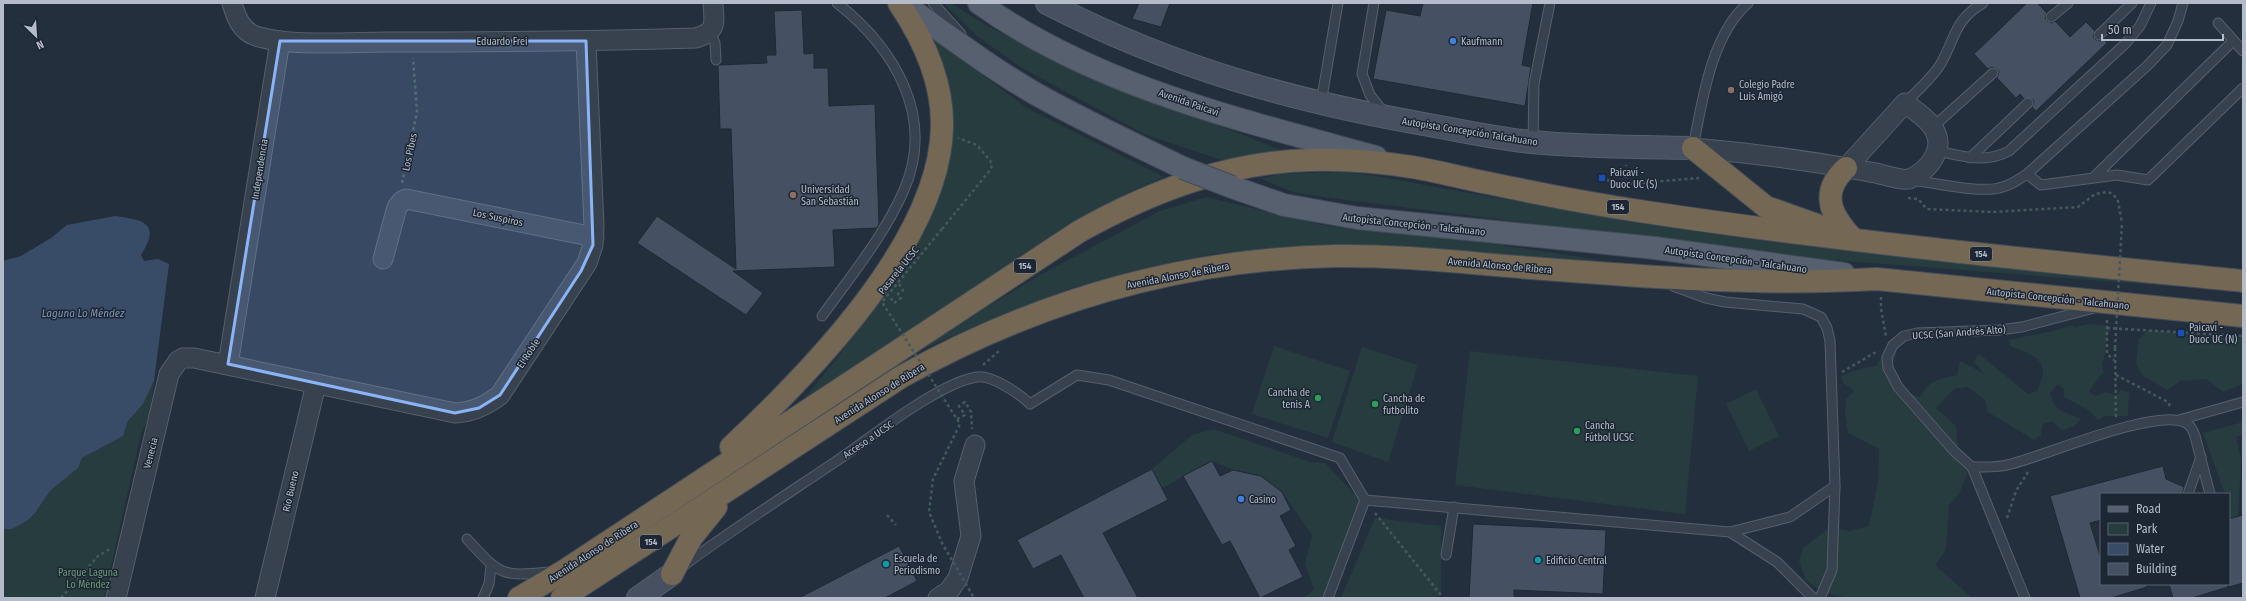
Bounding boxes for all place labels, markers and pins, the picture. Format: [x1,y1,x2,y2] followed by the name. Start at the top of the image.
[1448,36,1458,46] marker: Kaufmann
[1461,36,1503,48] place label: Kaufmann
[1739,79,1795,103] place label: Colegio Padre Luis Amigó
[1726,85,1736,95] marker: Colegio Padre Luis Amigó
[1610,166,1657,191] place label: Paicaví - Duoc UC (S)
[1597,173,1607,183] marker: Paicaví - Duoc UC (S)
[801,184,859,208] place label: Universidad San Sebastián
[788,190,798,200] marker: Universidad San Sebastián
[2189,321,2237,346] place label: Paicaví - Duoc UC (N)
[2176,328,2186,338] marker: Paicaví - Duoc UC (N)
[1268,387,1311,411] place label: Cancha de tenis A
[1313,393,1323,403] marker: Cancha de tenis A
[1383,393,1425,417] place label: Cancha de futbolito
[1370,399,1380,409] marker: Cancha de futbolito
[1585,420,1634,444] place label: Cancha Fútbol UCSC
[1572,426,1582,436] marker: Cancha Fútbol UCSC
[1236,494,1246,504] marker: Casino
[1249,494,1276,506] place label: Casino
[894,553,940,577] place label: Escuela de Periodismo
[1533,555,1543,565] marker: Edificio Central
[1546,555,1607,567] place label: Edificio Central
[881,559,891,569] marker: Escuela de Periodismo

